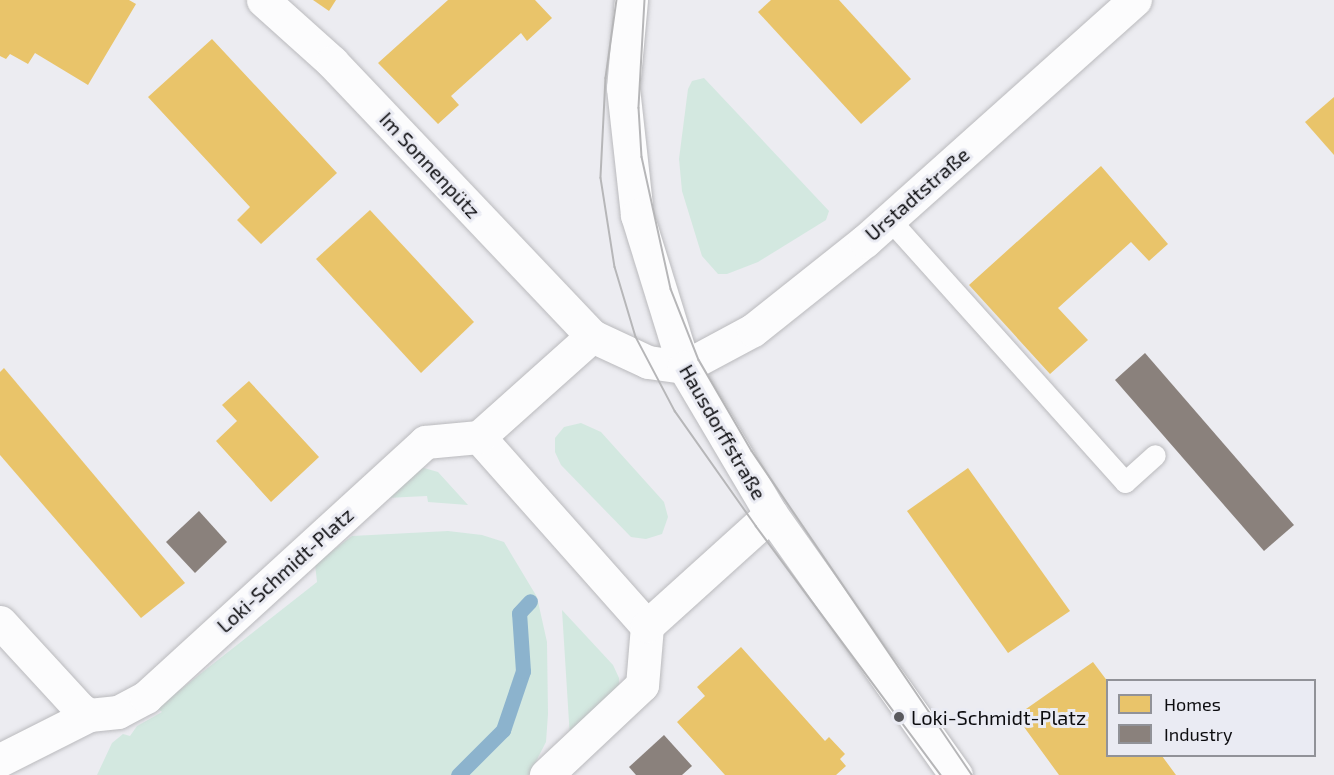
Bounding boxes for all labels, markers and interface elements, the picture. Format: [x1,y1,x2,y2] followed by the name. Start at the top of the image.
[375,107,485,223] street label: Im Sonnenpütz
[860,142,974,246] street label: Urstadtstraße
[675,360,771,504] street label: Hausdorffstraße
[212,502,358,638] street label: Loki-Schmidt-Platz
[1106,679,1316,757] legend
[1164,693,1221,715] text: Homes
[911,705,1086,729] place label: Loki-Schmidt-Platz
[892,710,906,724] marker: Loki-Schmidt-Platz
[1164,723,1233,745] text: Industry

